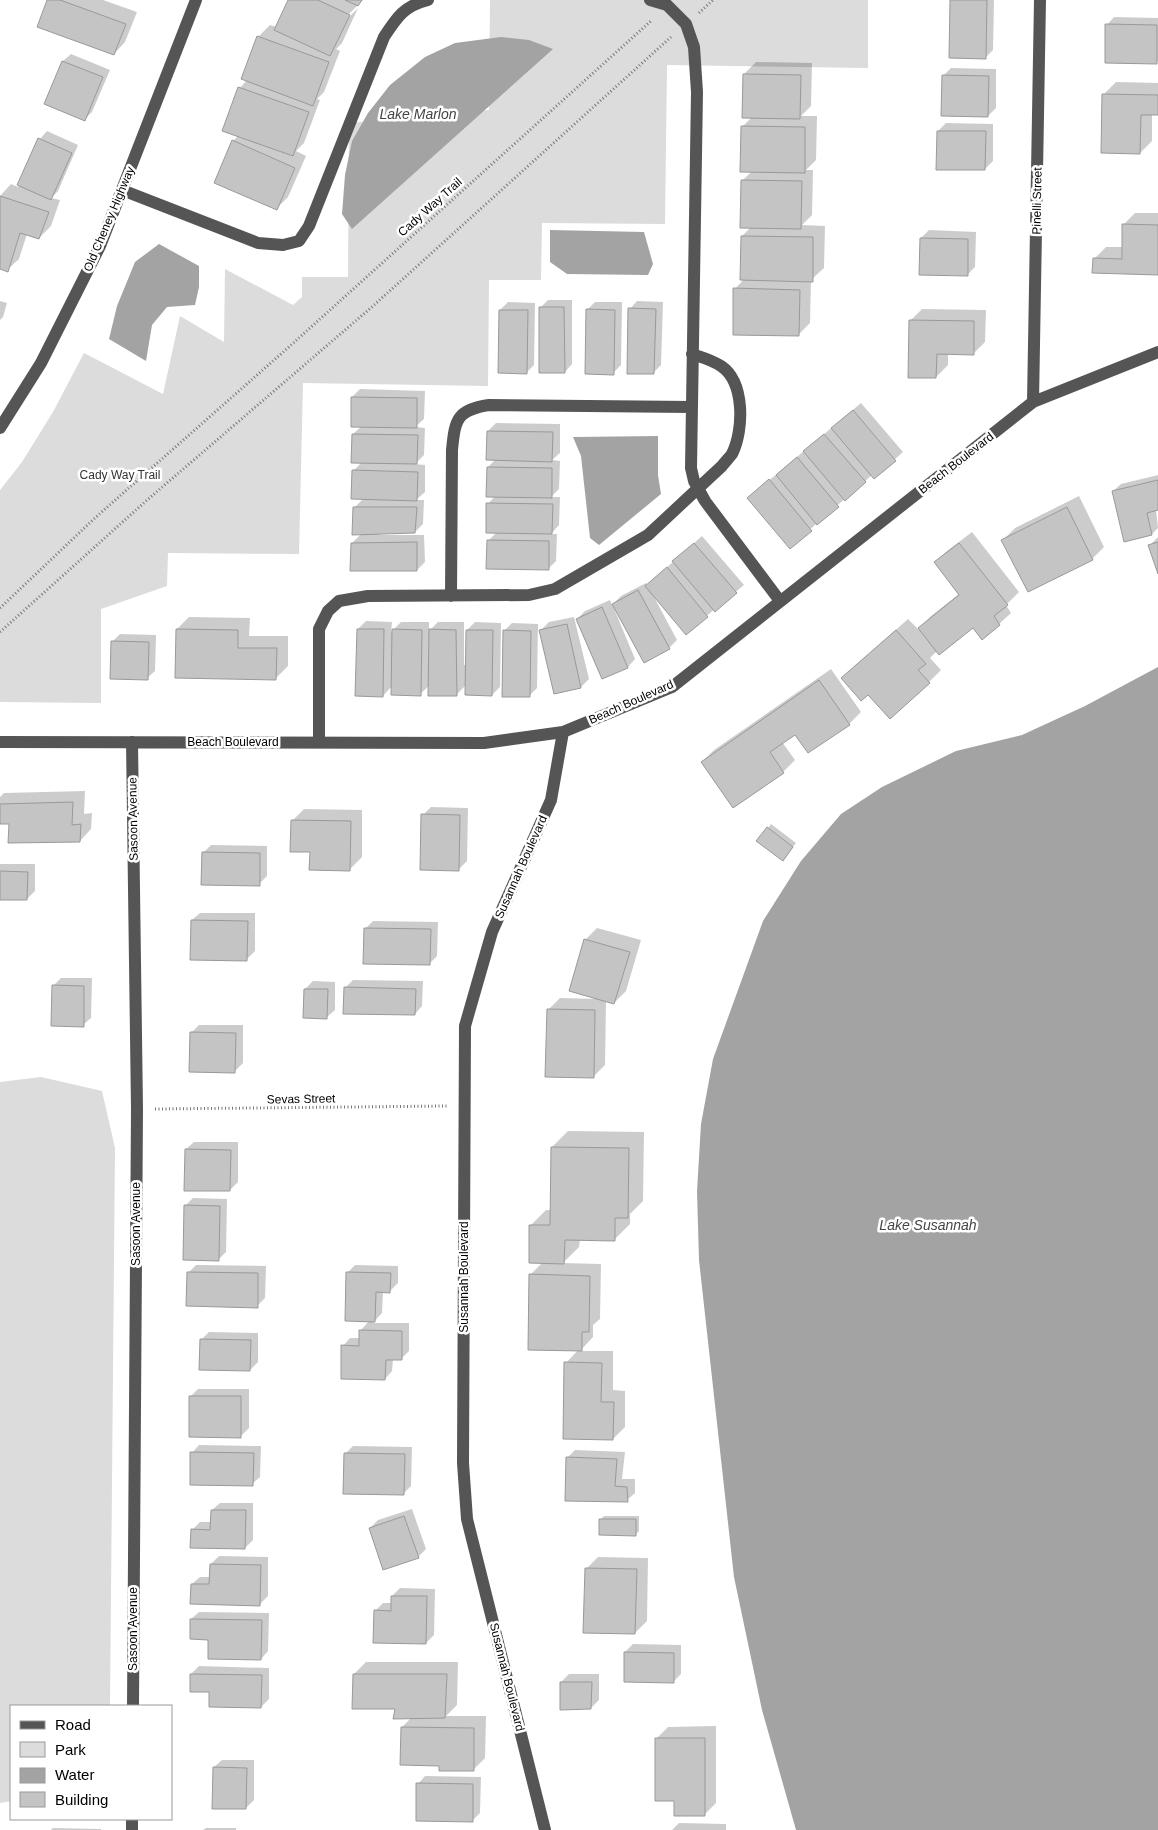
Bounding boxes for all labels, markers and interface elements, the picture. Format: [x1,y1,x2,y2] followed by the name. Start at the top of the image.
[379,106,457,122] water label: Lake Marlon
[81,164,137,274] street label: Old Cheney Highway
[1029,167,1045,235] street label: Pinelli Street
[395,175,465,239] street label: Cady Way Trail
[916,429,996,497] street label: Beach Boulevard
[80,468,160,482] park label: Cady Way Trail
[586,677,676,727] street label: Beach Boulevard
[187,735,279,749] street label: Beach Boulevard
[125,777,141,861] street label: Sasoon Avenue
[492,813,550,921] street label: Susannah Boulevard
[267,1091,336,1107] street label: Sevas Street
[129,1182,143,1266] street label: Sasoon Avenue
[879,1217,977,1233] water label: Lake Susannah
[457,1221,471,1333] street label: Susannah Boulevard
[126,1587,140,1671] street label: Sasoon Avenue
[487,1621,527,1733] street label: Susannah Boulevard
[10,1705,172,1820] legend
[55,1716,91,1733] text: Road
[55,1741,86,1758] text: Park
[55,1766,94,1783] text: Water
[55,1791,108,1808] text: Building

